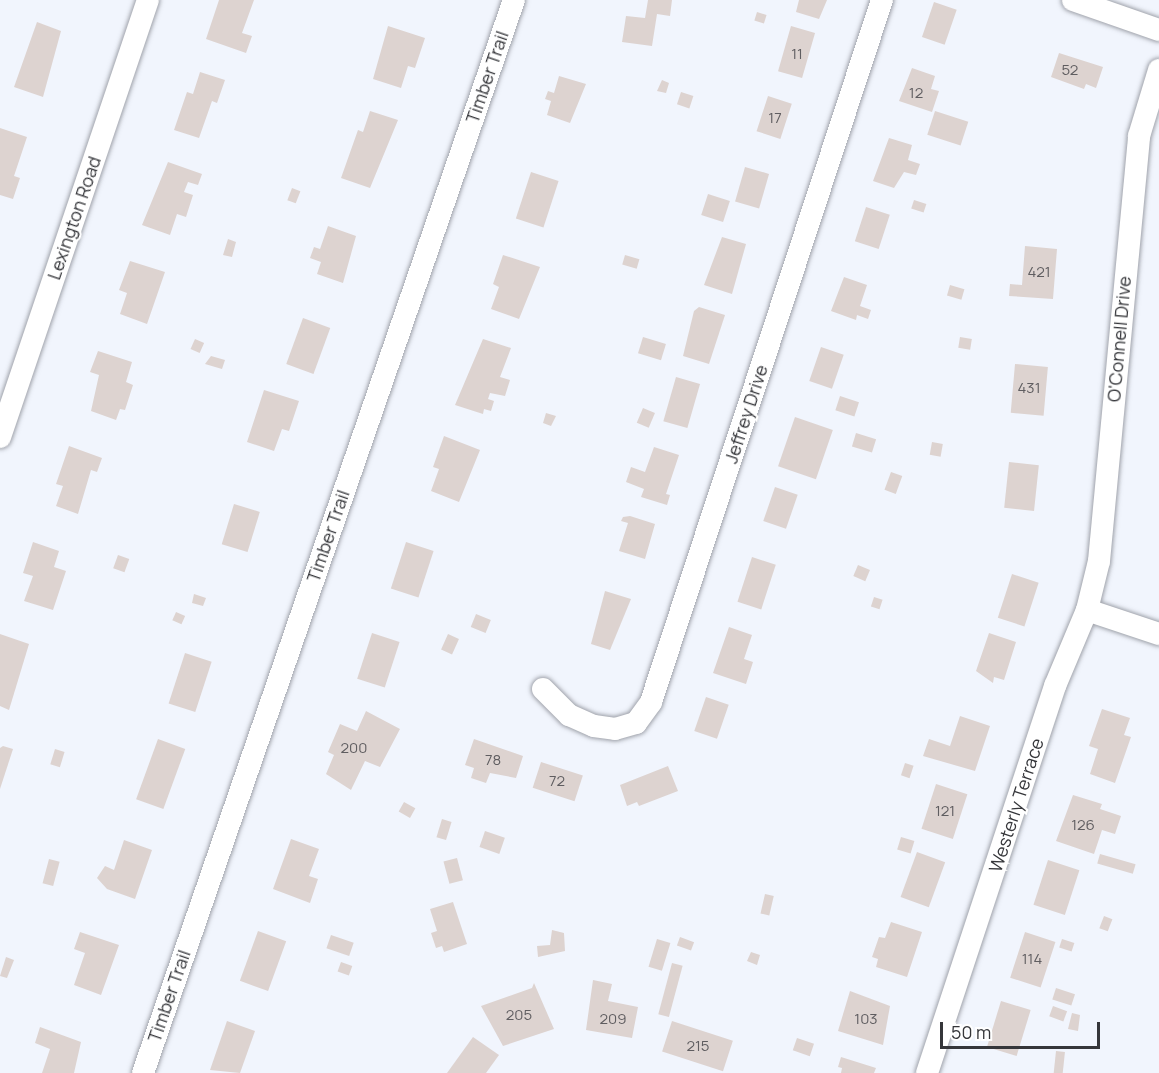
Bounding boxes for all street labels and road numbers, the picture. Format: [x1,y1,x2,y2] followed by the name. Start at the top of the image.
[461,28,513,126] street label: Timber Trail
[43,154,105,282] street label: Lexington Road
[1103,275,1135,403] street label: O'Connell Drive
[720,362,772,466] street label: Jeffrey Drive
[302,487,354,585] street label: Timber Trail
[984,735,1048,875] street label: Westerly Terrace
[143,947,195,1045] street label: Timber Trail

